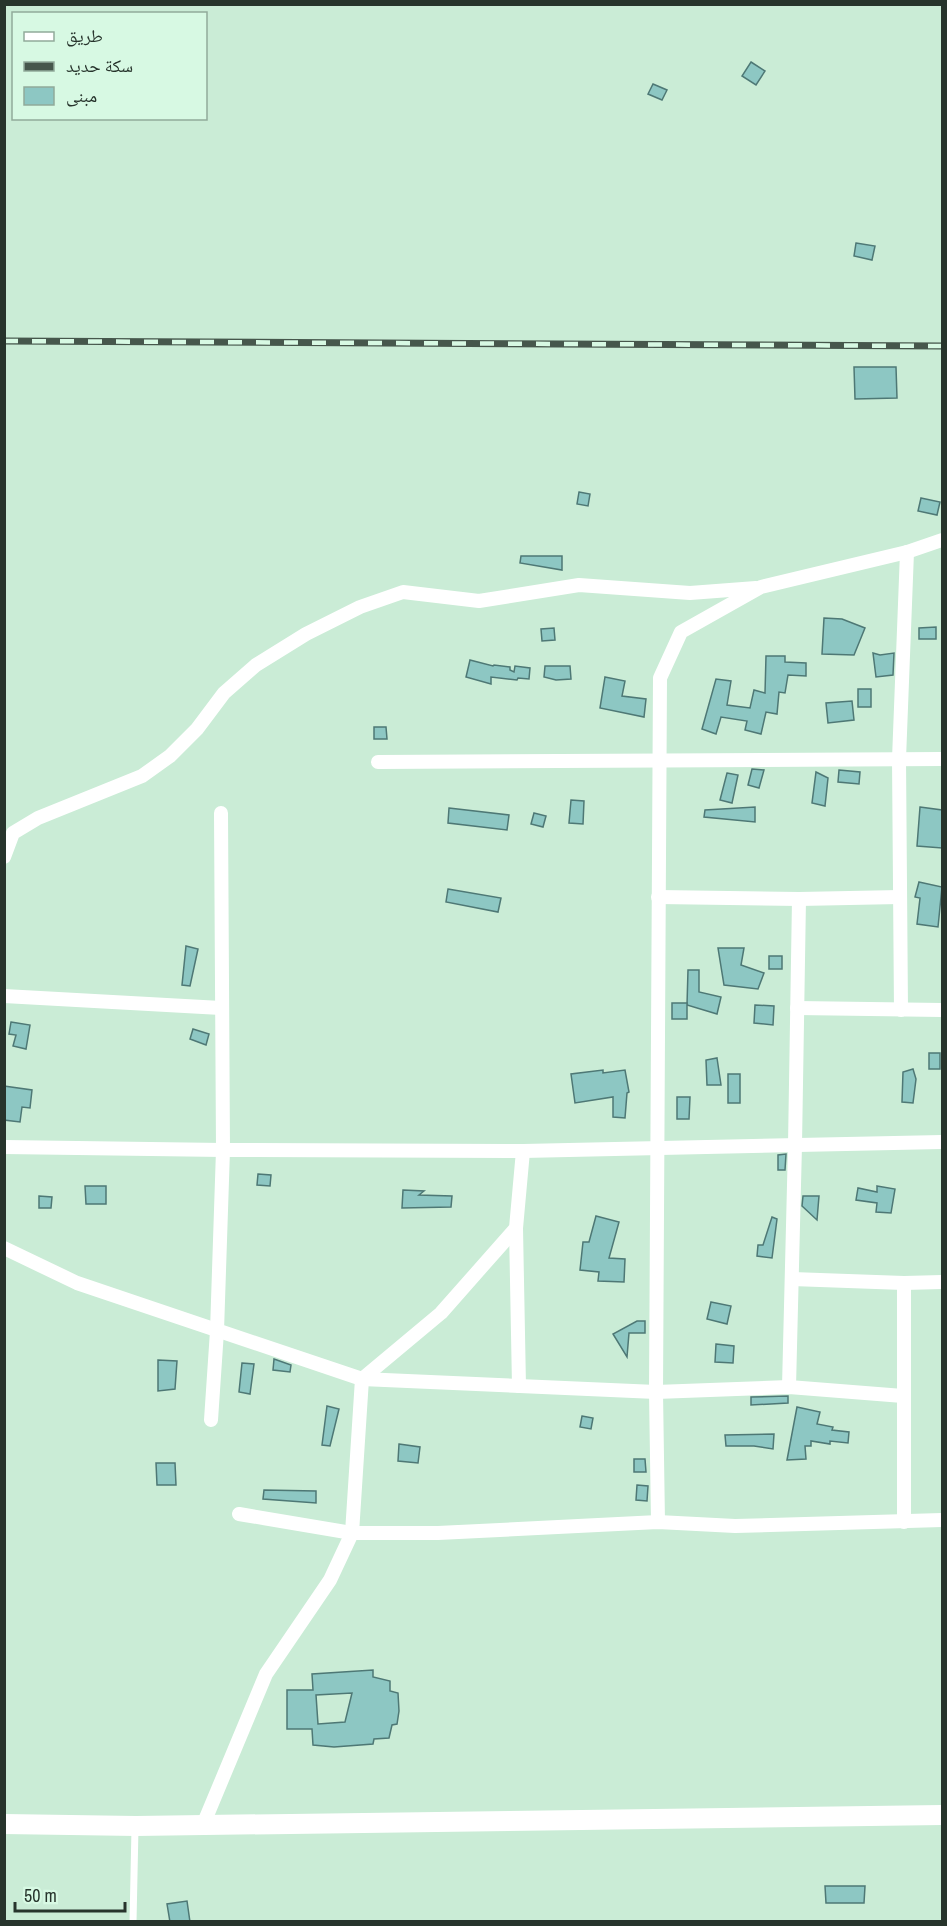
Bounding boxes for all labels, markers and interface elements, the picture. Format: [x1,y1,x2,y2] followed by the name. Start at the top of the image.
[12,12,207,120] legend
[66,23,103,48] text: طريق
[66,53,133,78] text: سكة حديد
[66,83,97,108] text: مبنى
[15,1875,124,1913] scale bar
[24,1883,57,1908] text: 50 m

